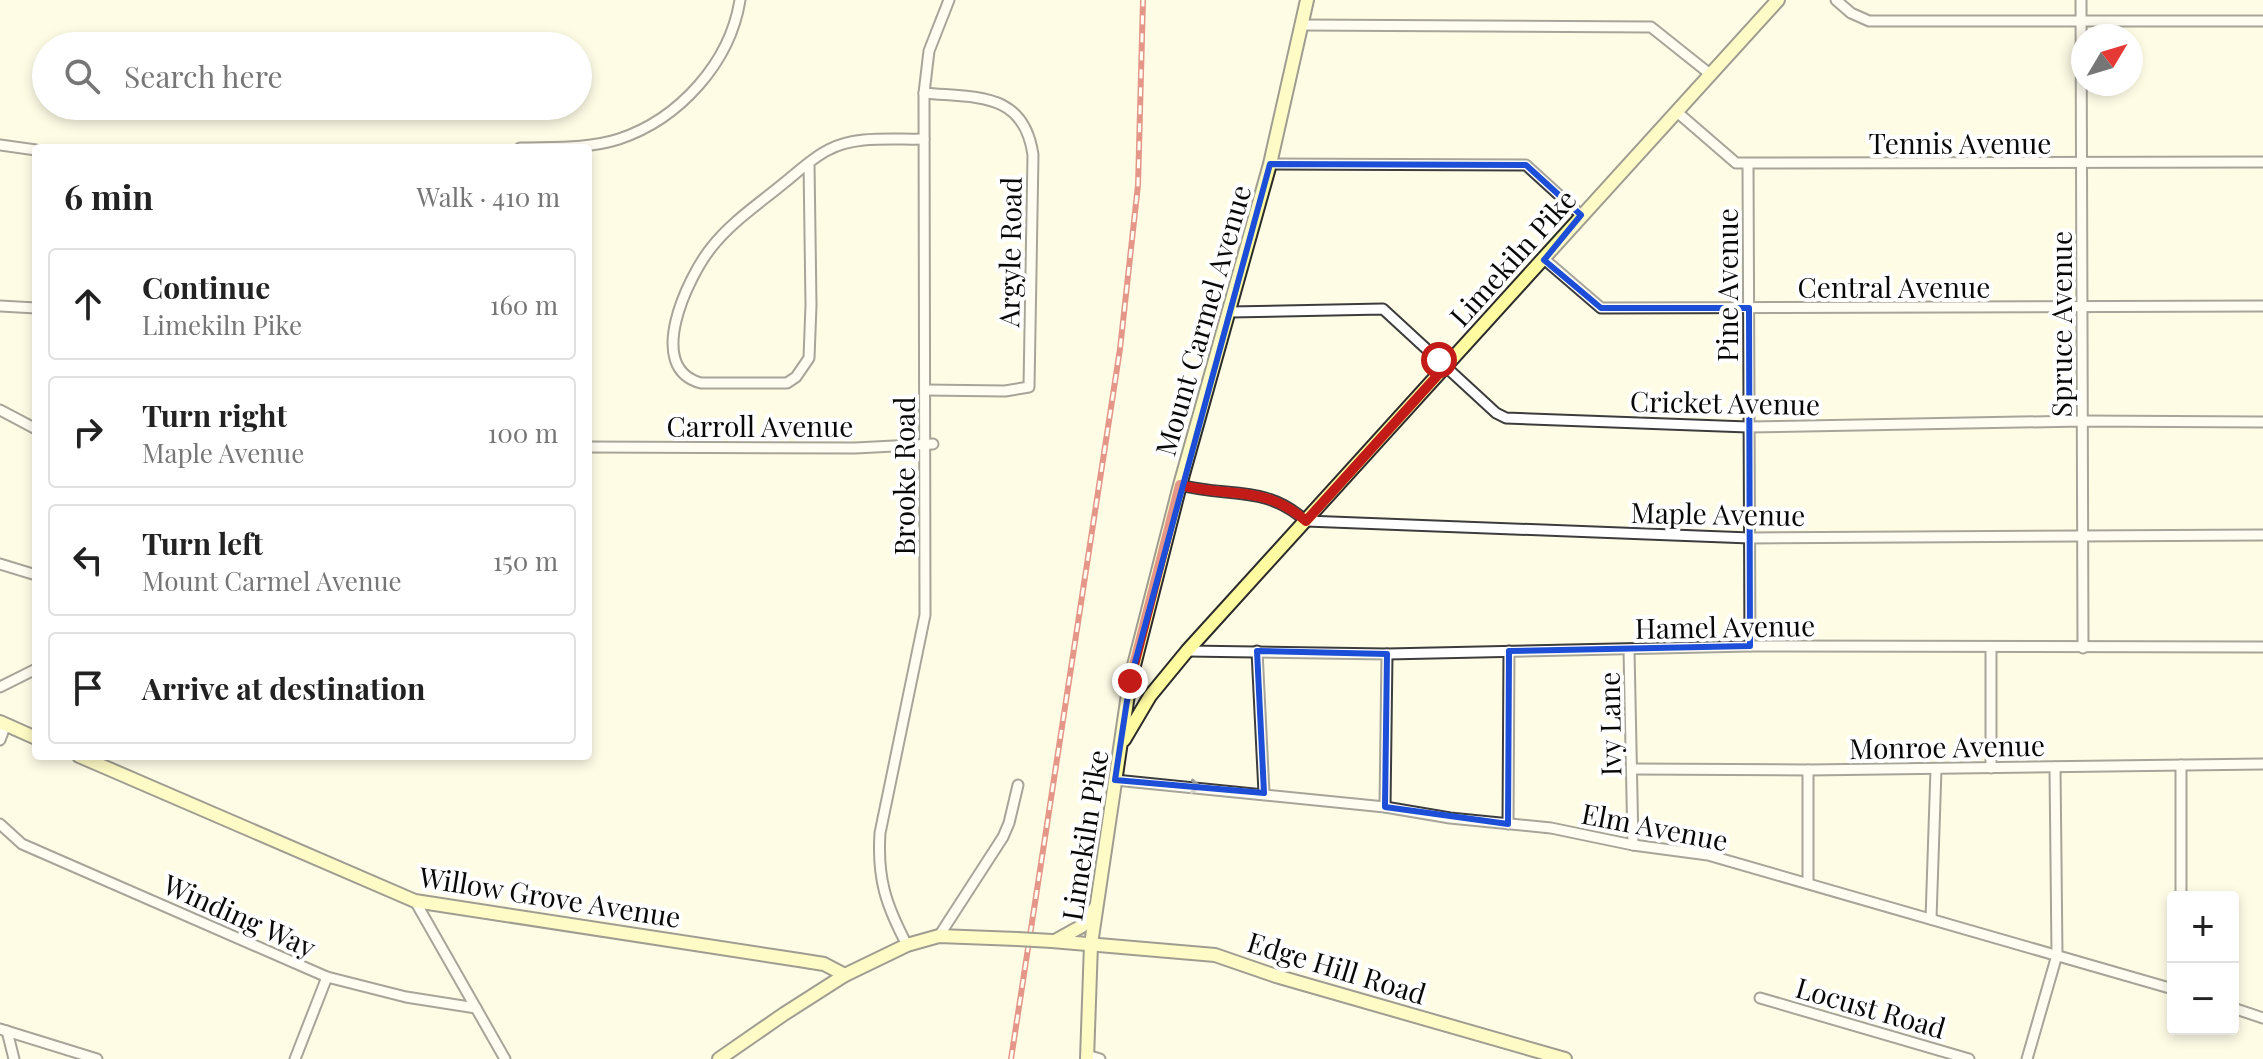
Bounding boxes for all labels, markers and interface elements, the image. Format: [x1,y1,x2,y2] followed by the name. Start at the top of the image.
[2071,24,2143,96] north arrow
[32,32,592,120] search box
[60,54,104,98] icon: search
[124,56,283,96] text: Search here
[1869,124,2051,161] street label: Tennis Avenue
[64,173,153,219] text: 6 min
[989,176,1029,329] street label: Argyle Road
[417,179,560,214] text: Walk · 410 m
[1146,180,1258,460] street label: Mount Carmel Avenue
[1441,181,1583,333] street label: Limekiln Pike
[1708,208,1745,362] street label: Pine Avenue
[2042,231,2079,417] street label: Spruce Avenue
[142,267,270,307] text: Continue
[1798,268,1990,305] street label: Central Avenue
[66,282,110,326] icon: ahead
[490,287,558,322] text: 160 m
[142,307,302,342] text: Limekiln Pike
[1421,342,1457,378] route start
[1630,382,1820,422] street label: Cricket Avenue
[142,395,287,435] text: Turn right
[885,396,922,556] street label: Brooke Road
[666,407,854,444] street label: Carroll Avenue
[66,410,110,454] icon: right
[488,415,558,450] text: 100 m
[142,435,304,470] text: Maple Avenue
[1630,493,1806,533] street label: Maple Avenue
[142,523,263,563] text: Turn left
[66,538,110,582] icon: left
[493,543,558,578] text: 150 m
[142,563,402,598] text: Mount Carmel Avenue
[1634,606,1816,646] street label: Hamel Avenue
[1112,663,1148,699] route end
[66,666,110,710] icon: arrive
[142,668,425,708] text: Arrive at destination
[1590,671,1628,777] street label: Ivy Lane
[1849,726,2045,766] street label: Monroe Avenue
[1052,747,1116,923] street label: Limekiln Pike
[1175,779,1202,794] one-way arrow
[1579,794,1731,858] street label: Elm Avenue
[416,857,683,935] street label: Willow Grove Avenue
[157,865,322,965] street label: Winding Way
[2167,891,2239,1035] map controls
[2167,891,2239,963] button: +
[1243,922,1431,1012] street label: Edge Hill Road
[2167,963,2239,1035] button: −
[1792,968,1950,1046] street label: Locust Road

